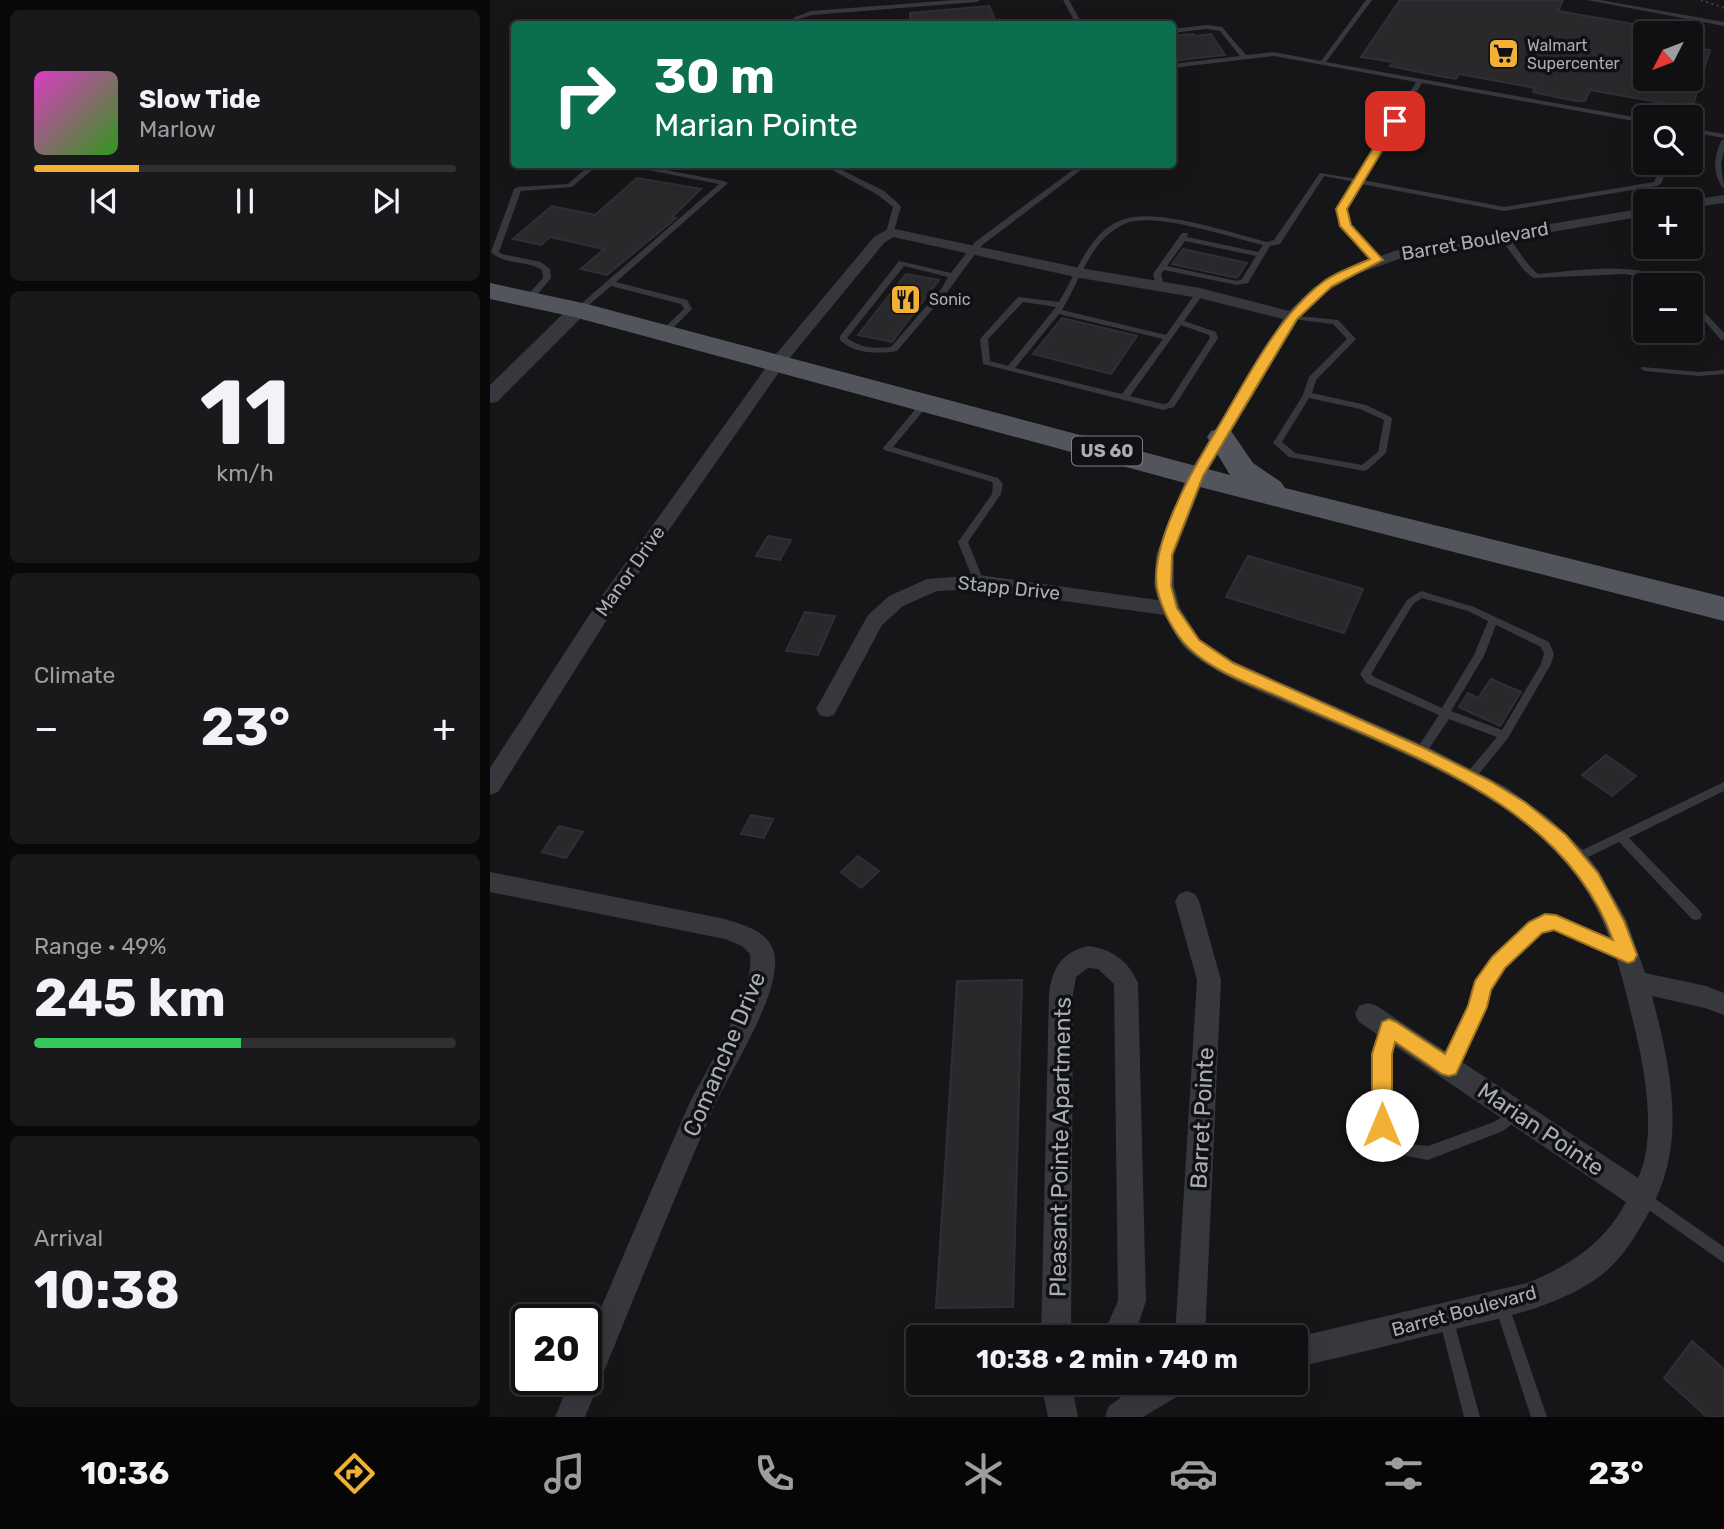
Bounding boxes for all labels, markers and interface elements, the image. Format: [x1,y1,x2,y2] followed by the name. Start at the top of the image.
[1633,21,1703,91] north arrow
[1633,21,1703,343] map controls
[1527,36,1620,73] place label: Walmart Supercenter
[1487,37,1521,71] supermarket icon: Walmart Supercenter
[654,47,775,105] text: 30 m
[539,49,630,140] icon: right
[139,84,261,115] text: Slow Tide
[1365,91,1425,151] pin
[1376,102,1414,140] icon: arrive
[1633,105,1703,175] button: search
[654,106,858,144] text: Marian Pointe
[139,115,216,143] text: Marlow
[85,182,123,220] icon: previous
[226,182,264,220] icon: pause
[367,182,405,220] icon: next
[1633,189,1703,259] button: +
[1400,217,1550,265] street label: Barret Boulevard
[1633,273,1703,343] button: −
[889,282,923,316] restaurant icon: Sonic
[929,290,971,309] place label: Sonic
[200,359,290,467] text: 11
[1072,436,1142,466] road number: US 60
[216,459,274,487] text: km/h
[590,521,670,621] street label: Manor Drive
[957,571,1061,605] street label: Stapp Drive
[34,661,115,689] text: Climate
[201,696,290,758] text: 23°
[34,705,59,751] text: −
[432,705,456,751] text: +
[34,932,166,960] text: Range · 49%
[34,967,226,1029] text: 245 km
[677,967,771,1141] street label: Comanche Drive
[1043,997,1077,1297] street label: Pleasant Pointe Apartments
[1184,1046,1220,1190] street label: Barret Pointe
[1472,1076,1610,1182] street label: Marian Pointe
[1345,1088,1419,1162] position arrow
[34,1224,103,1252] text: Arrival
[34,1259,180,1321] text: 10:38
[1389,1281,1539,1341] street label: Barret Boulevard
[511,1304,602,1395] speed limit sign: 20
[976,1344,1238,1375] text: 10:38 · 2 min · 740 m
[330,1449,379,1498] icon: directions
[540,1449,589,1498] icon: music
[750,1449,799,1498] icon: phone
[959,1449,1008,1498] icon: climate
[1169,1449,1218,1498] icon: car
[1379,1449,1428,1498] icon: filters
[80,1454,169,1492] text: 10:36
[1589,1454,1644,1492] text: 23°

